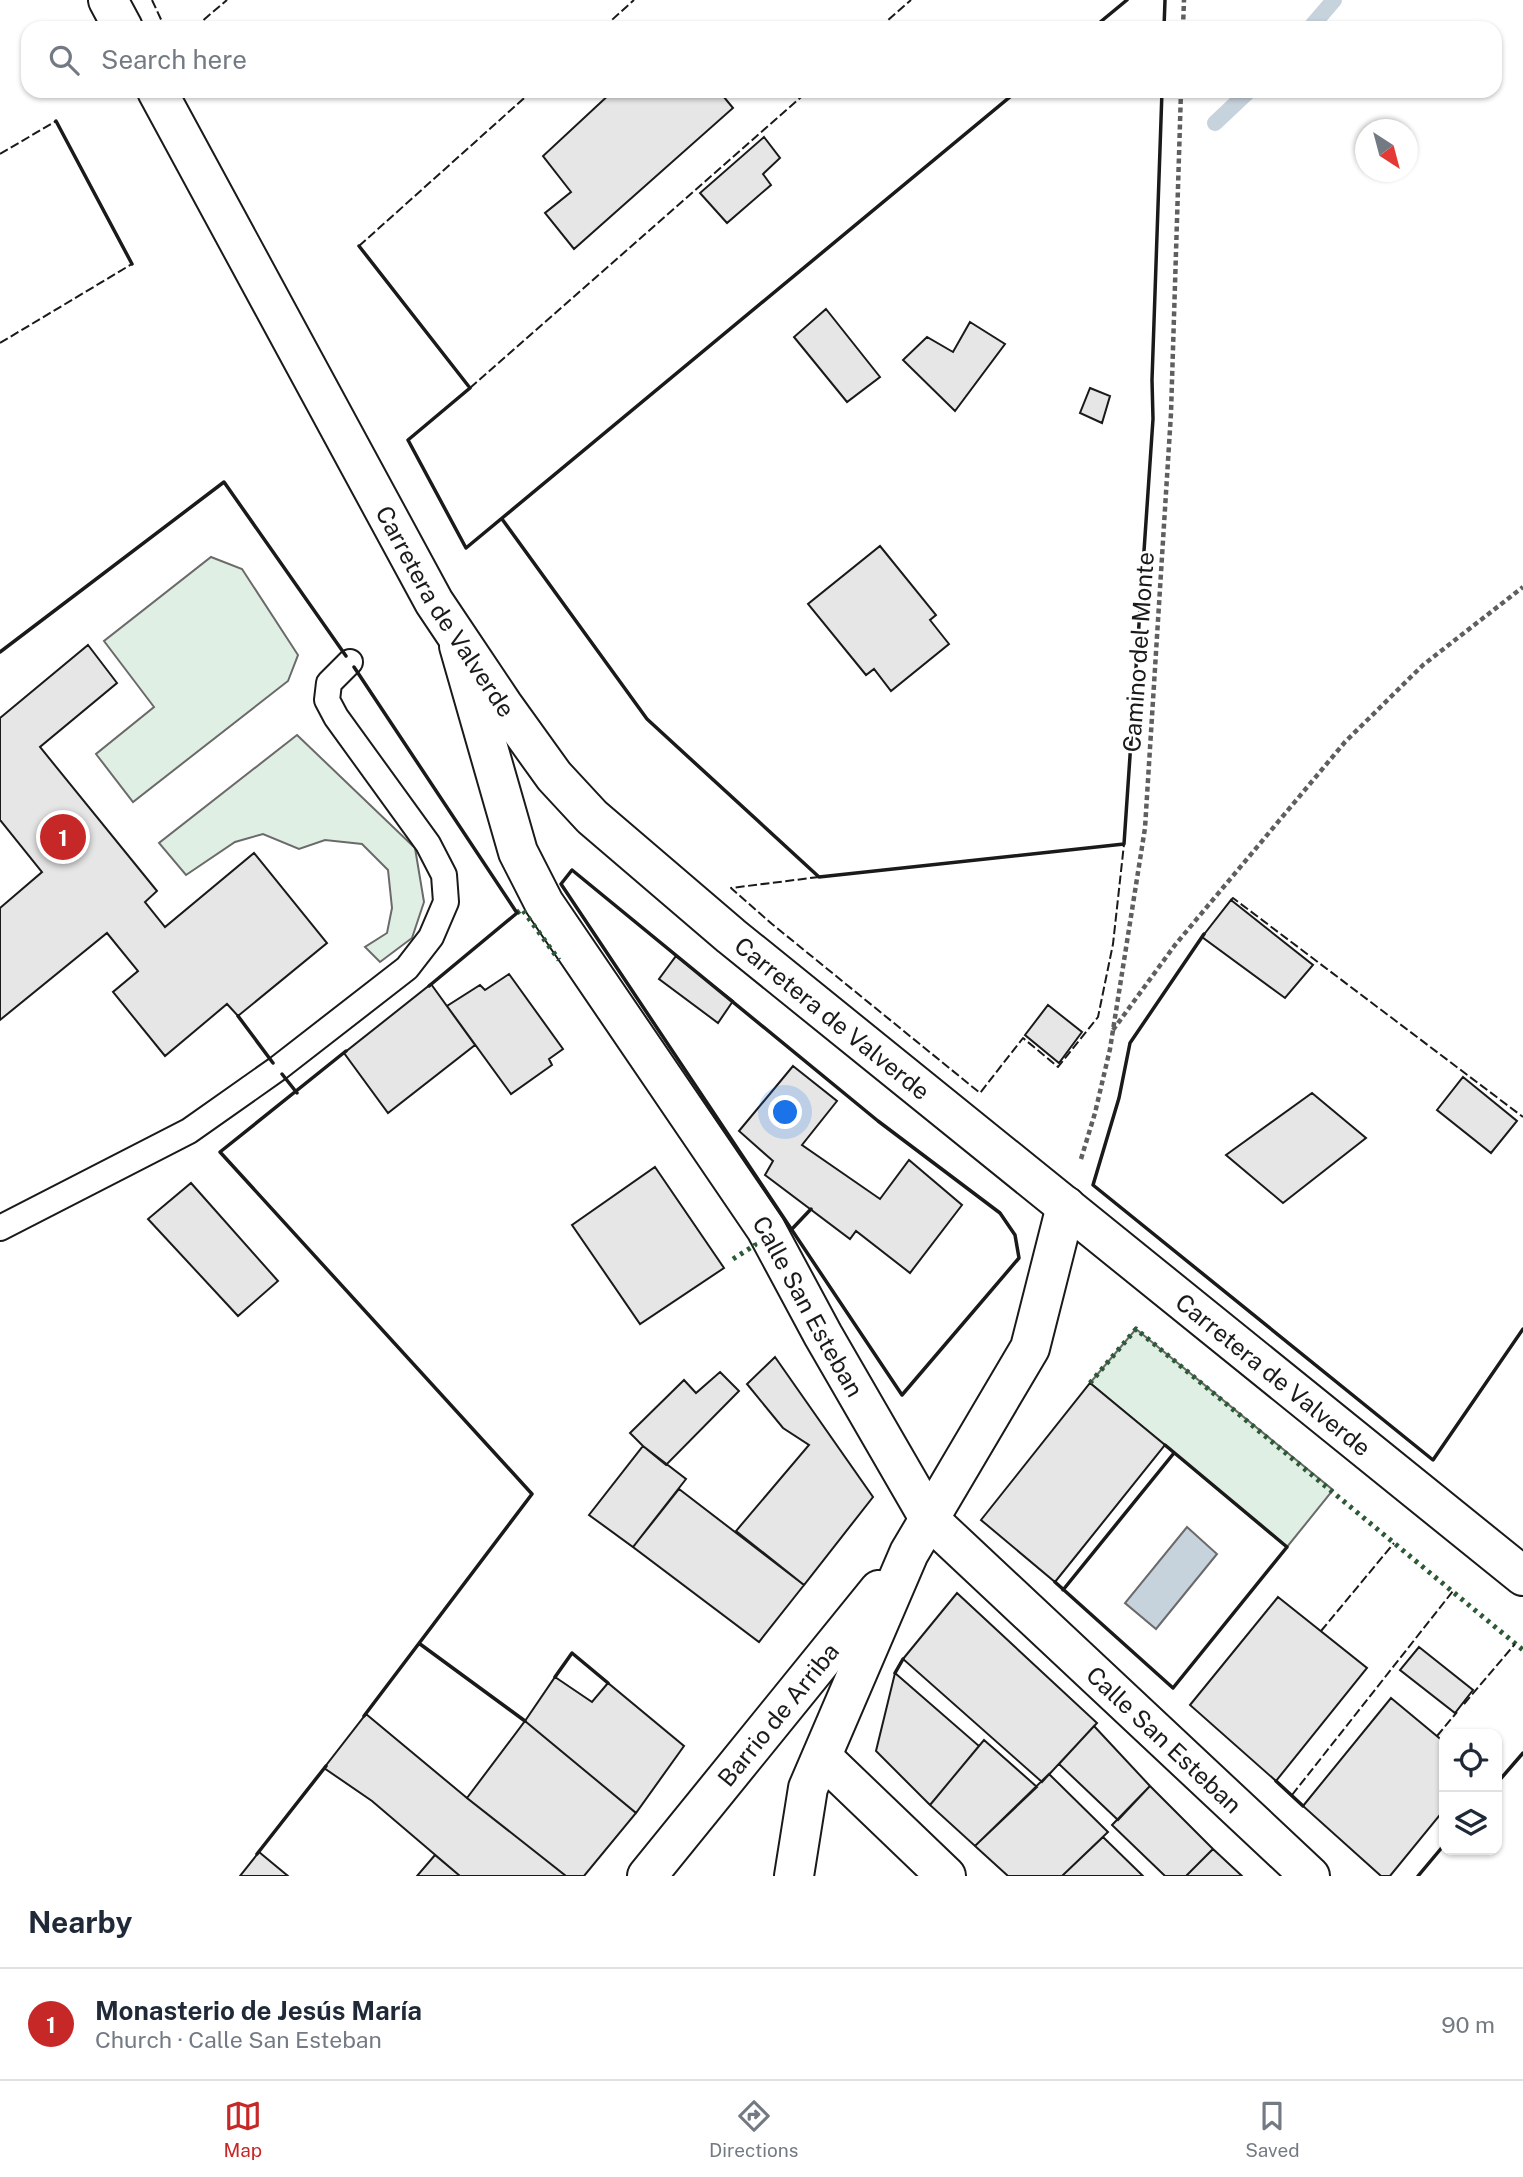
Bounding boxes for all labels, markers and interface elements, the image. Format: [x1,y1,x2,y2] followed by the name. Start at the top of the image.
[21,21,1502,98] search box
[45,41,83,79] icon: search
[101,44,247,75] text: Search here
[1355,119,1418,182] north arrow
[370,501,521,722] street label: Carretera de Valverde
[1117,551,1159,753] street label: Camino del Monte
[40,811,86,863] pin: 1
[729,931,936,1105] street label: Carretera de Valverde
[768,1095,802,1129] your location
[747,1210,870,1401] street label: Calle San Esteban
[1170,1287,1377,1461] street label: Carretera de Valverde
[712,1637,844,1792] street label: Barrio de Arriba
[1081,1660,1248,1819] street label: Calle San Esteban
[1439,1729,1502,1855] map controls
[1439,1729,1502,1792] button: locate
[1439,1792,1502,1855] button: layers
[28,1904,132,1940] text: Nearby
[95,1995,422,2026] text: Monasterio de Jesús María
[46,2011,56,2038] text: 1
[1441,2011,1495,2038] text: 90 m
[95,2026,382,2053] text: Church · Calle San Esteban
[223,2097,262,2161] tab: Map
[709,2097,798,2161] tab: Directions
[1245,2097,1300,2161] tab: Saved

